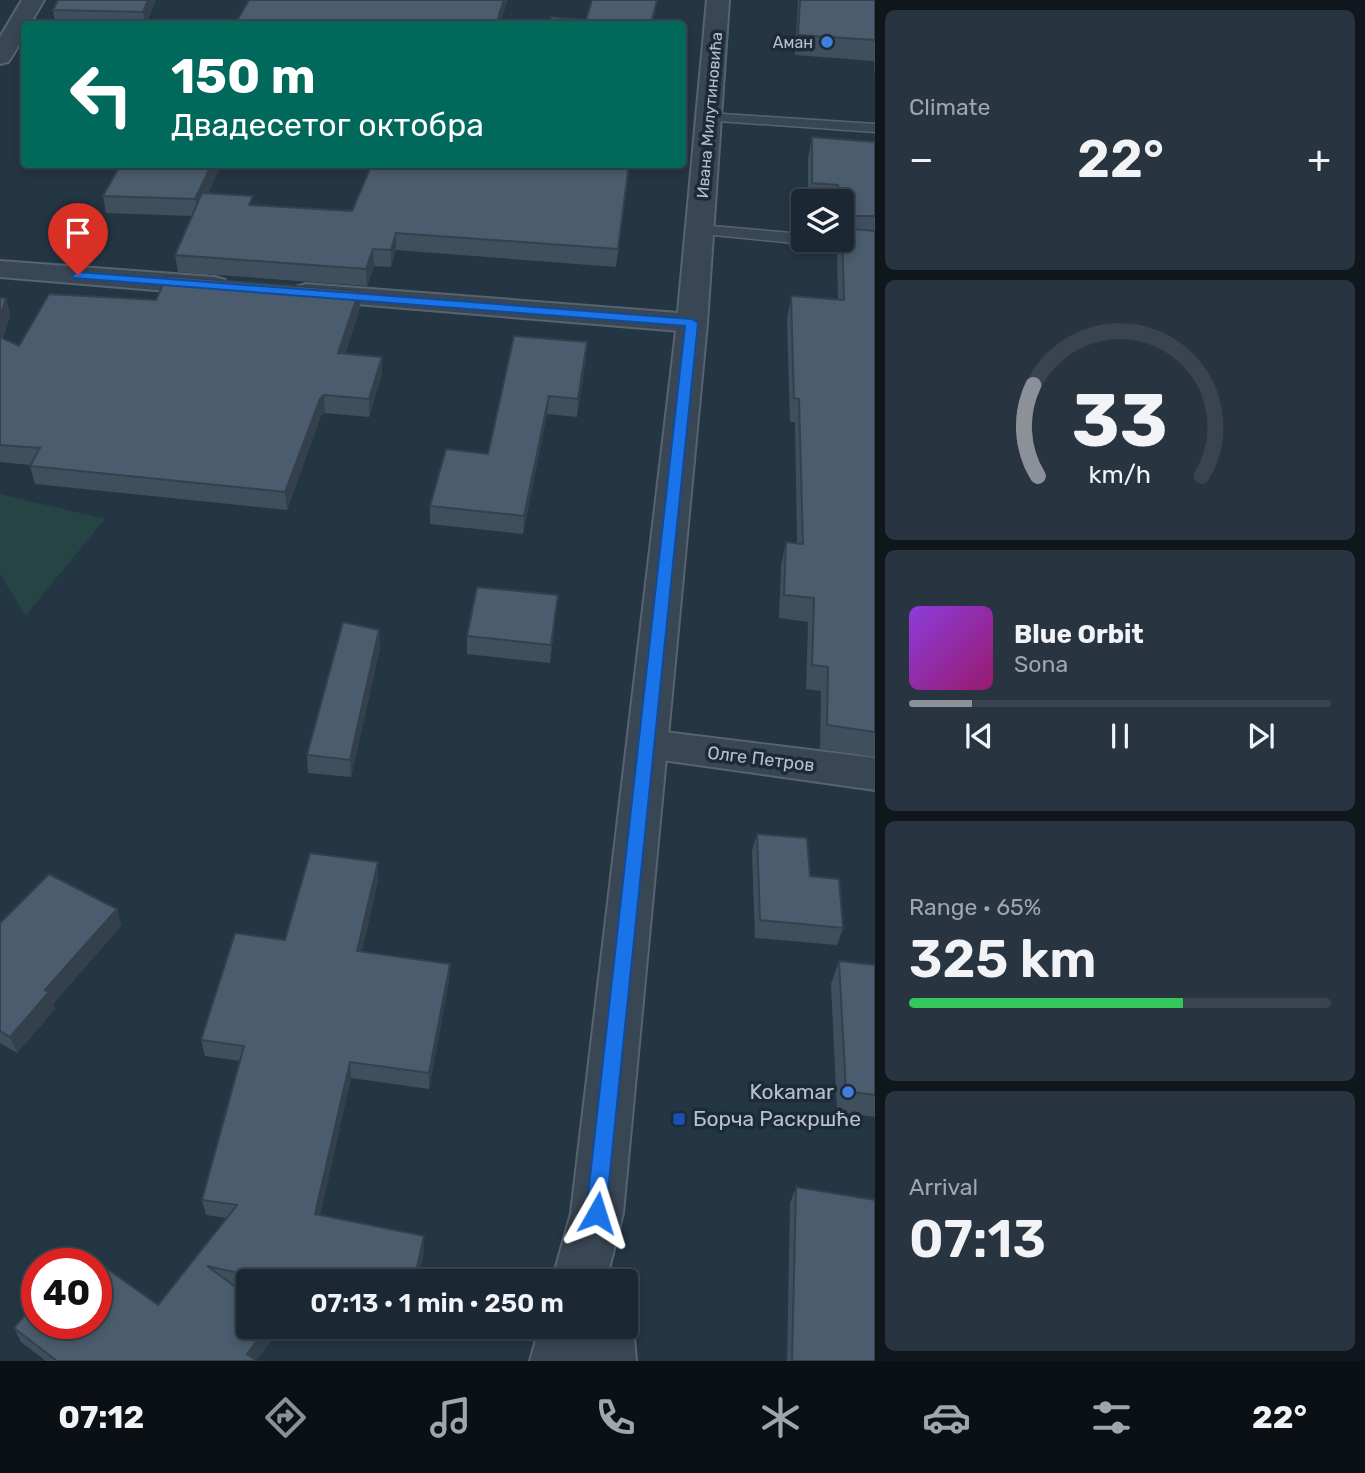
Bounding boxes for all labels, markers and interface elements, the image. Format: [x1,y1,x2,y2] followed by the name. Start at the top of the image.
[693,31,726,199] street label: Ивана Милутиновића
[773,33,813,52] place label: Аман
[819,34,835,50] marker: Аман
[171,47,316,105] text: 150 m
[56,49,147,140] icon: left
[909,93,990,121] text: Climate
[171,106,484,144] text: Двадесетог октобра
[1077,128,1164,190] text: 22°
[909,136,934,182] text: −
[1307,136,1331,182] text: +
[791,189,854,252] map controls
[791,189,854,252] button: layers
[48,203,108,275] pin
[59,214,97,252] icon: arrive
[1072,379,1168,465] text: 33
[1089,460,1151,489] text: km/h
[1014,619,1144,650] text: Blue Orbit
[1014,650,1068,678] text: Sona
[960,717,998,755] icon: previous
[1101,717,1139,755] icon: pause
[1242,717,1280,755] icon: next
[706,742,816,776] street label: Олге Петров
[909,893,1041,921] text: Range · 65%
[909,928,1097,990] text: 325 km
[749,1079,834,1104] place label: Kokamar
[840,1084,856,1100] marker: Kokamar
[693,1106,861,1131] place label: Борча Раскршће
[671,1111,687,1127] marker: Борча Раскршће
[909,1173,978,1201] text: Arrival
[560,1176,634,1250] position arrow
[909,1208,1046,1270] text: 07:13
[21,1248,112,1339] speed limit sign: 40
[310,1288,564,1319] text: 07:13 · 1 min · 250 m
[261,1393,310,1442] icon: directions
[426,1393,475,1442] icon: music
[591,1393,640,1442] icon: phone
[756,1393,805,1442] icon: climate
[922,1393,971,1442] icon: car
[1087,1393,1136,1442] icon: filters
[58,1398,144,1436] text: 07:12
[1252,1398,1307,1436] text: 22°

